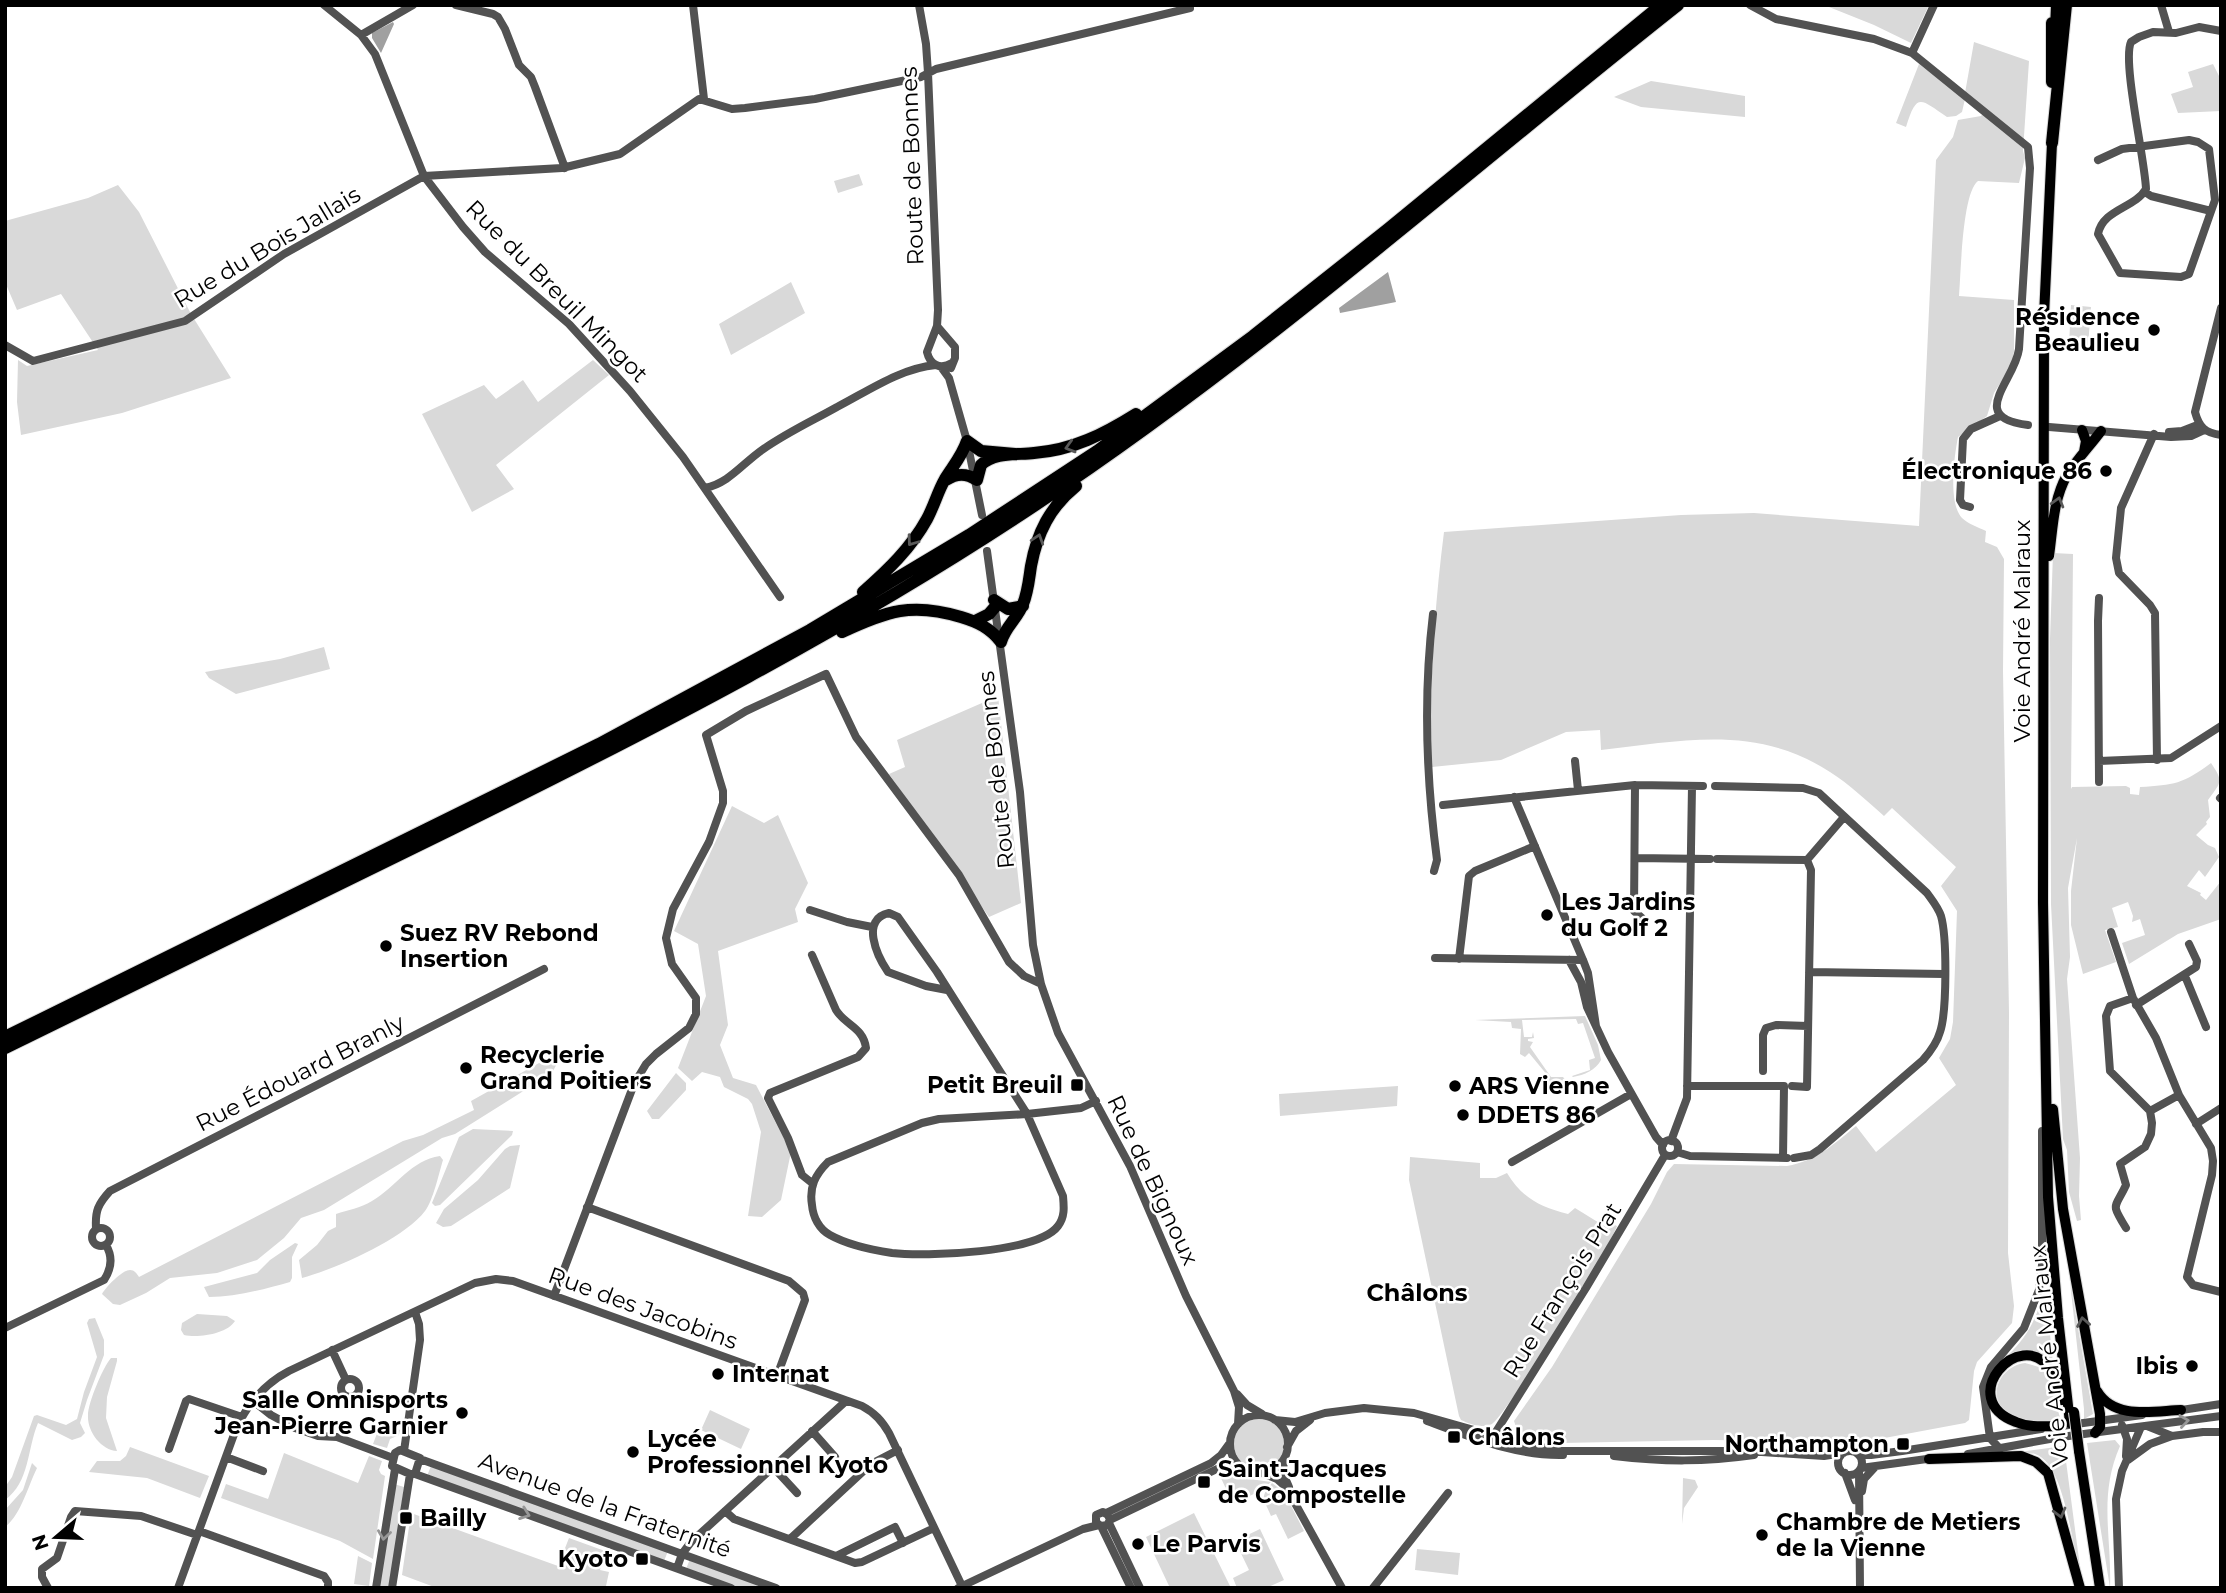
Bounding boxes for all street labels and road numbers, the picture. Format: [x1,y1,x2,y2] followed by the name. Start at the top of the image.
[895,66,929,266] street label: Route de Bonnes
[169,180,365,314] street label: Rue du Bois Jallais
[460,194,654,388] street label: Rue du Breuil Mingot
[2008,519,2036,743] street label: Voie André Malraux
[972,670,1020,870] street label: Route de Bonnes
[191,1008,409,1138] street label: Rue Édouard Branly
[1101,1090,1205,1270] street label: Rue de Bignoux
[1497,1197,1627,1383] street label: Rue François Prat
[2023,1244,2075,1468] street label: Voie André Malraux
[544,1261,742,1355] street label: Rue des Jacobins
[475,1446,735,1564] street label: Avenue de la Fraternité

